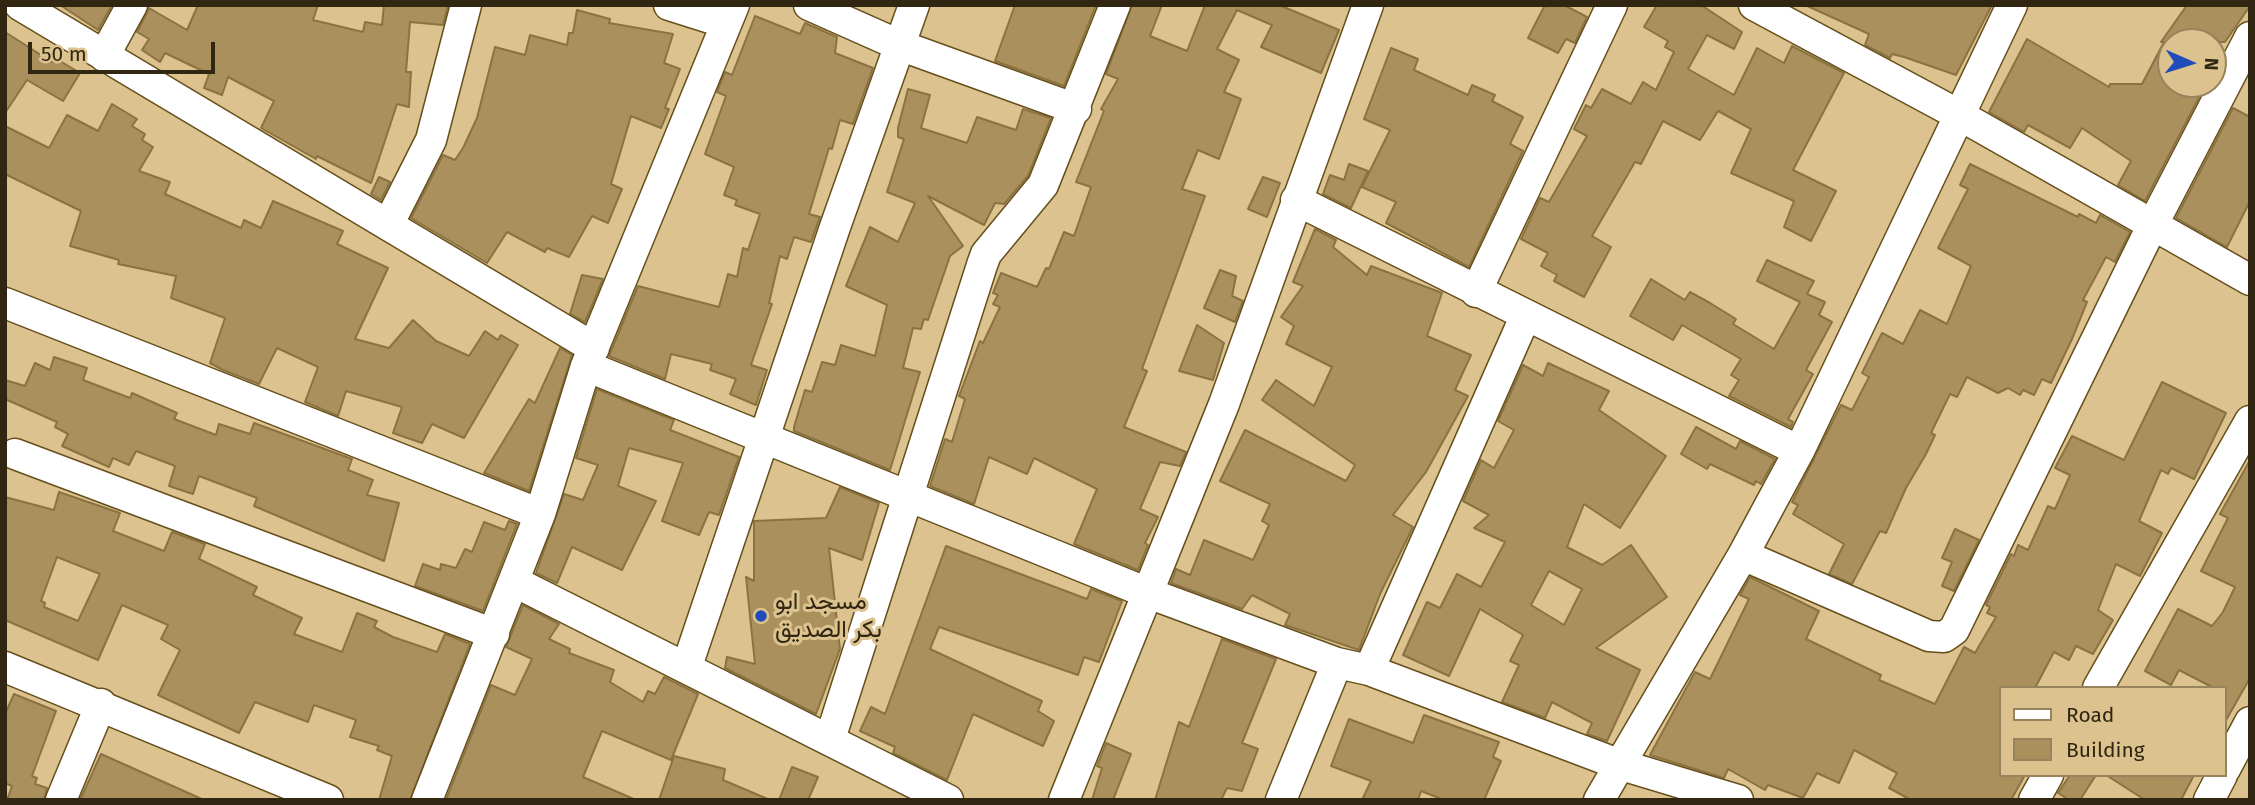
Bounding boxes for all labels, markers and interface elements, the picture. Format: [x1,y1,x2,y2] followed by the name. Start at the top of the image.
[32,28,219,72] scale bar
[2157,28,2227,98] north arrow
[41,41,87,67] text: 50 m
[2200,57,2223,71] text: N
[775,588,882,644] place label: مسجد ابو بكر الصديق
[753,608,769,624] marker: مسجد ابو بكر الصديق
[2000,686,2227,777] legend
[2066,702,2114,728] text: Road
[2066,737,2145,763] text: Building

